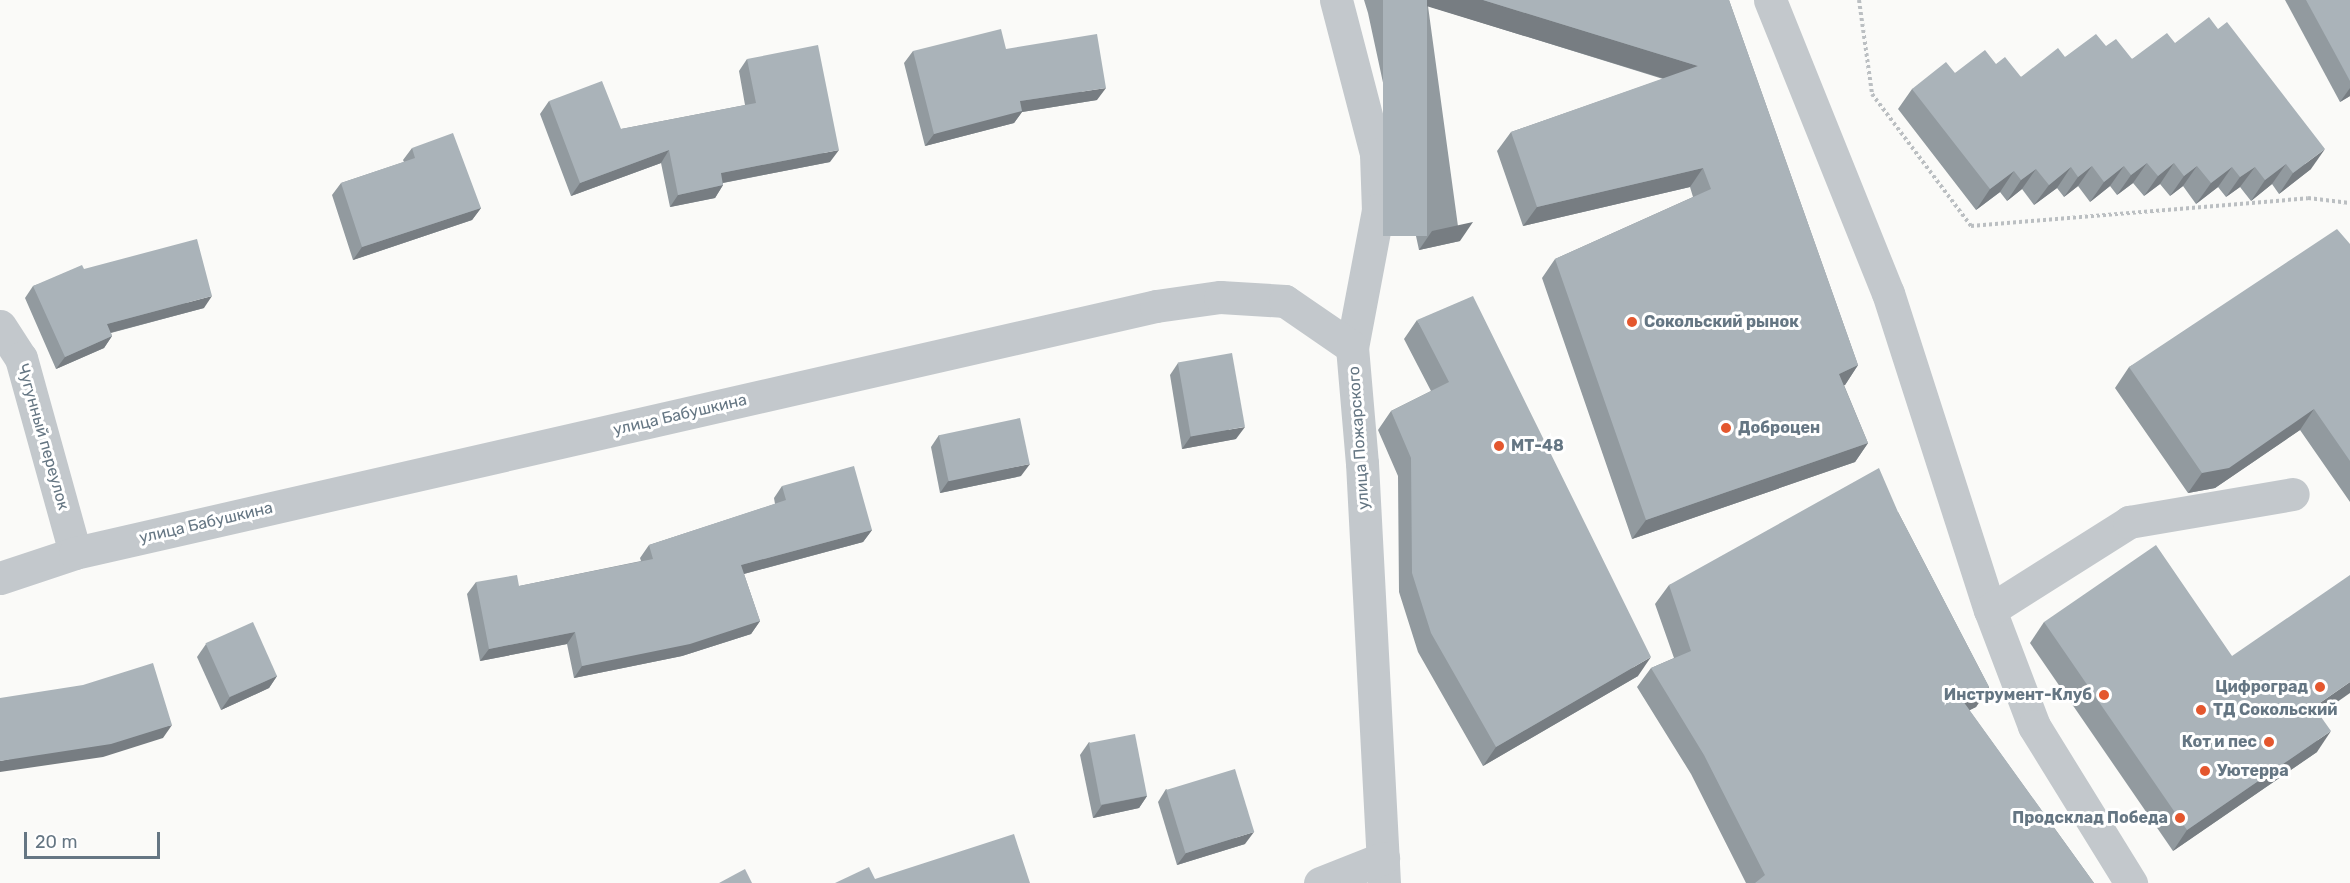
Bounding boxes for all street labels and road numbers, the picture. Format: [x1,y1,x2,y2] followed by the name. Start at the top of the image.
[13,362,73,512] street label: Чугунный переулок
[1344,366,1374,510] street label: улица Пожарского
[611,390,749,440] street label: улица Бабушкина
[137,498,275,548] street label: улица Бабушкина

